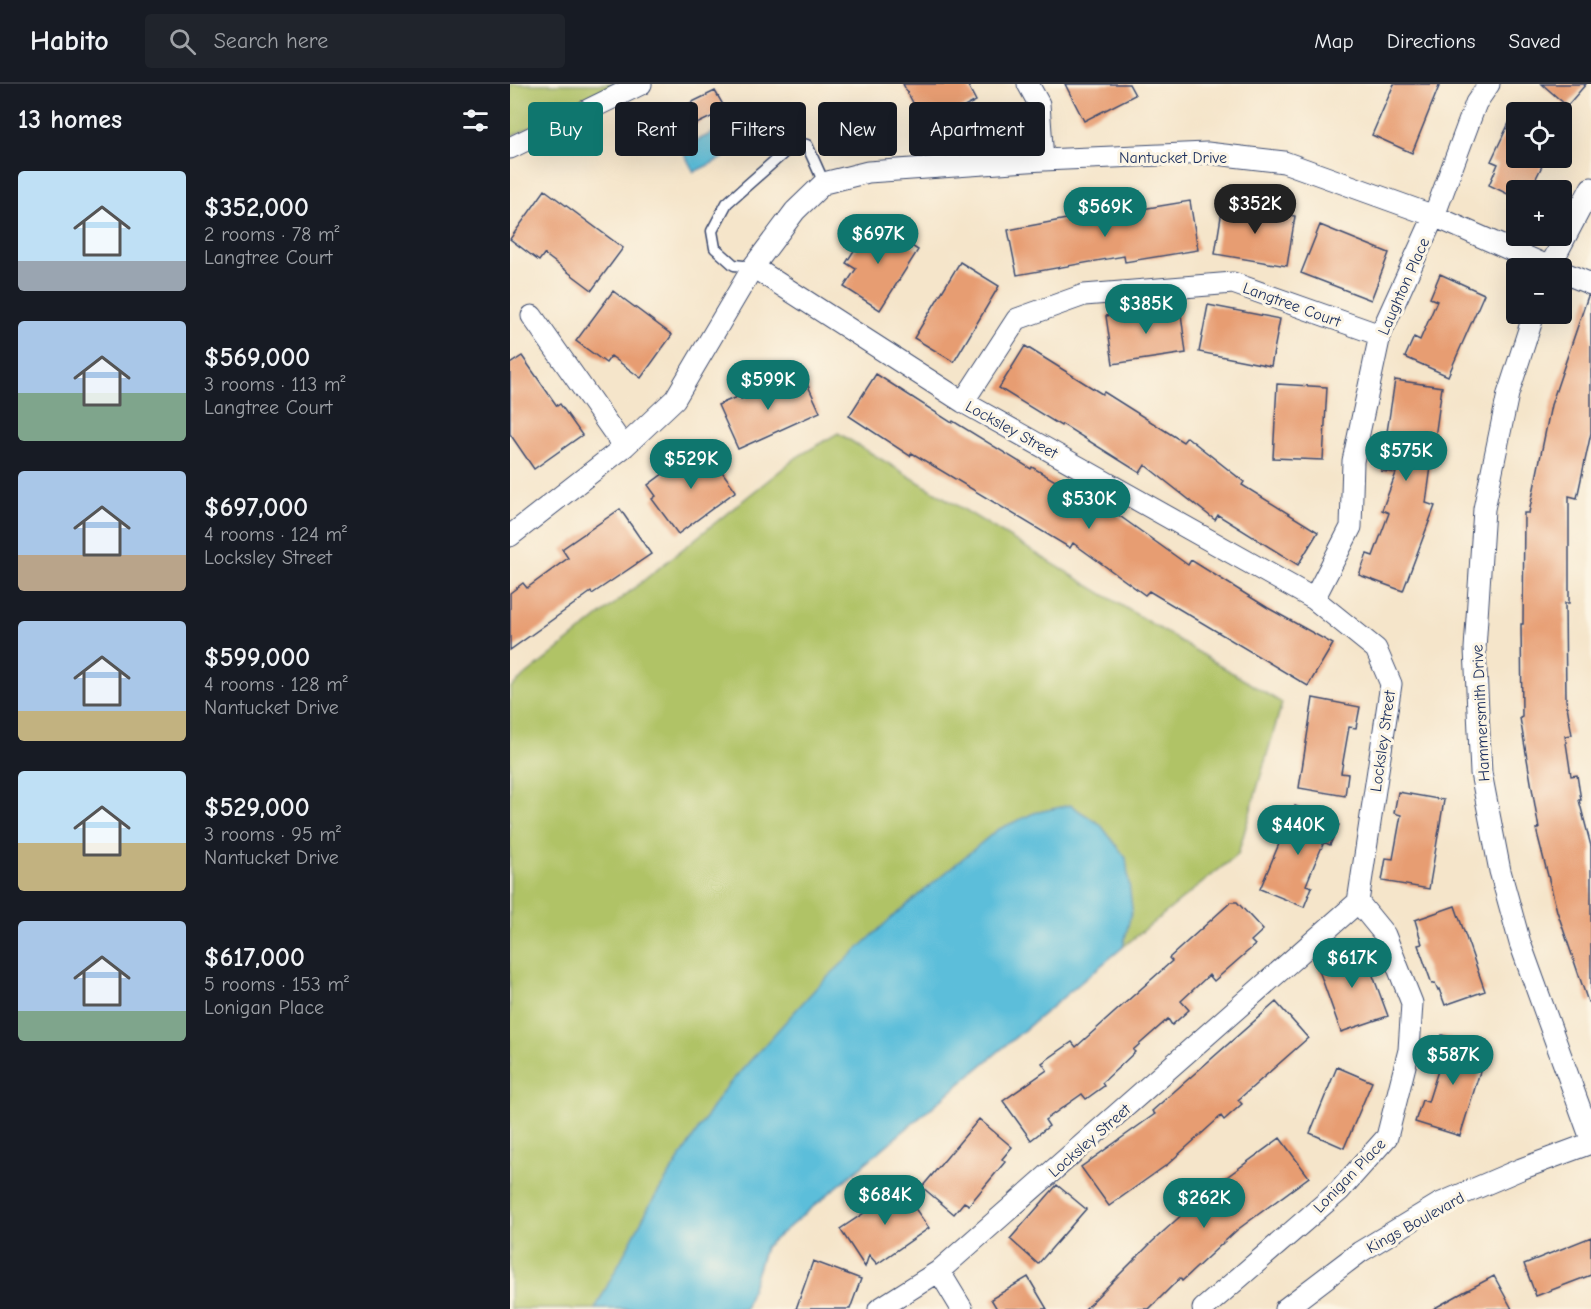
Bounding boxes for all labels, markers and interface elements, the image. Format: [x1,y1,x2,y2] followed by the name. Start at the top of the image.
[145,14,565,68] search box
[30,25,109,57] text: Habito
[166,25,199,58] icon: search
[214,28,328,54] text: Search here
[1314,29,1354,53] text: Map
[1387,29,1476,53] text: Directions
[1509,29,1561,53] text: Saved
[528,102,603,156] chip: Buy
[615,102,698,156] chip: Rent
[710,102,806,156] chip: Filters
[818,102,897,156] chip: New
[909,102,1045,156] chip: Apartment
[1506,102,1572,324] map controls
[1506,102,1572,168] button: locate
[459,104,492,137] icon: filters
[18,105,122,135] text: 13 homes
[1119,149,1227,167] street label: Nantucket Drive
[1506,180,1572,246] button: +
[1213,184,1297,235] pin: $352K
[1063,187,1147,238] pin: $569K
[1228,192,1282,215] text: $352K
[204,193,309,223] text: $352,000
[66,195,138,267] icon: home
[1078,195,1132,218] text: $569K
[836,214,920,265] pin: $697K
[851,222,905,245] text: $697K
[204,223,340,246] text: 2 rooms · 78 m²
[1374,235,1433,338] street label: Laughton Place
[204,246,332,269] text: Langtree Court
[1506,258,1572,324] button: −
[1240,279,1343,331] street label: Langtree Court
[1104,284,1188,335] pin: $385K
[1119,292,1173,315] text: $385K
[204,343,310,373] text: $569,000
[66,345,138,417] icon: home
[726,360,810,411] pin: $599K
[741,368,795,391] text: $599K
[204,373,345,396] text: 3 rooms · 113 m²
[204,396,332,419] text: Langtree Court
[962,397,1061,463] street label: Locksley Street
[1364,431,1448,482] pin: $575K
[649,439,733,490] pin: $529K
[1379,439,1433,462] text: $575K
[664,447,718,470] text: $529K
[1047,479,1131,530] pin: $530K
[1061,487,1117,510] text: $530K
[204,493,308,523] text: $697,000
[66,495,138,567] icon: home
[204,523,347,546] text: 4 rooms · 124 m²
[204,546,332,569] text: Locksley Street
[204,643,310,673] text: $599,000
[1468,644,1494,782] street label: Hammersmith Drive
[66,645,138,717] icon: home
[204,673,348,696] text: 4 rooms · 128 m²
[1367,689,1399,793] street label: Locksley Street
[204,696,339,719] text: Nantucket Drive
[204,793,310,823] text: $529,000
[66,795,138,867] icon: home
[1256,805,1340,856] pin: $440K
[1271,813,1325,836] text: $440K
[204,823,341,846] text: 3 rooms · 95 m²
[204,846,339,869] text: Nantucket Drive
[1310,938,1394,989] pin: $617K
[204,943,305,973] text: $617,000
[66,945,138,1017] icon: home
[1327,946,1377,969] text: $617K
[204,973,349,996] text: 5 rooms · 153 m²
[204,996,324,1019] text: Lonigan Place
[1411,1035,1495,1086] pin: $587K
[1426,1043,1480,1066] text: $587K
[1045,1100,1135,1181] street label: Locksley Street
[1310,1135,1390,1216] street label: Lonigan Place
[843,1175,927,1226] pin: $684K
[1162,1178,1246,1229] pin: $262K
[858,1183,912,1206] text: $684K
[1177,1186,1231,1209] text: $262K
[1363,1189,1468,1257] street label: Kings Boulevard

